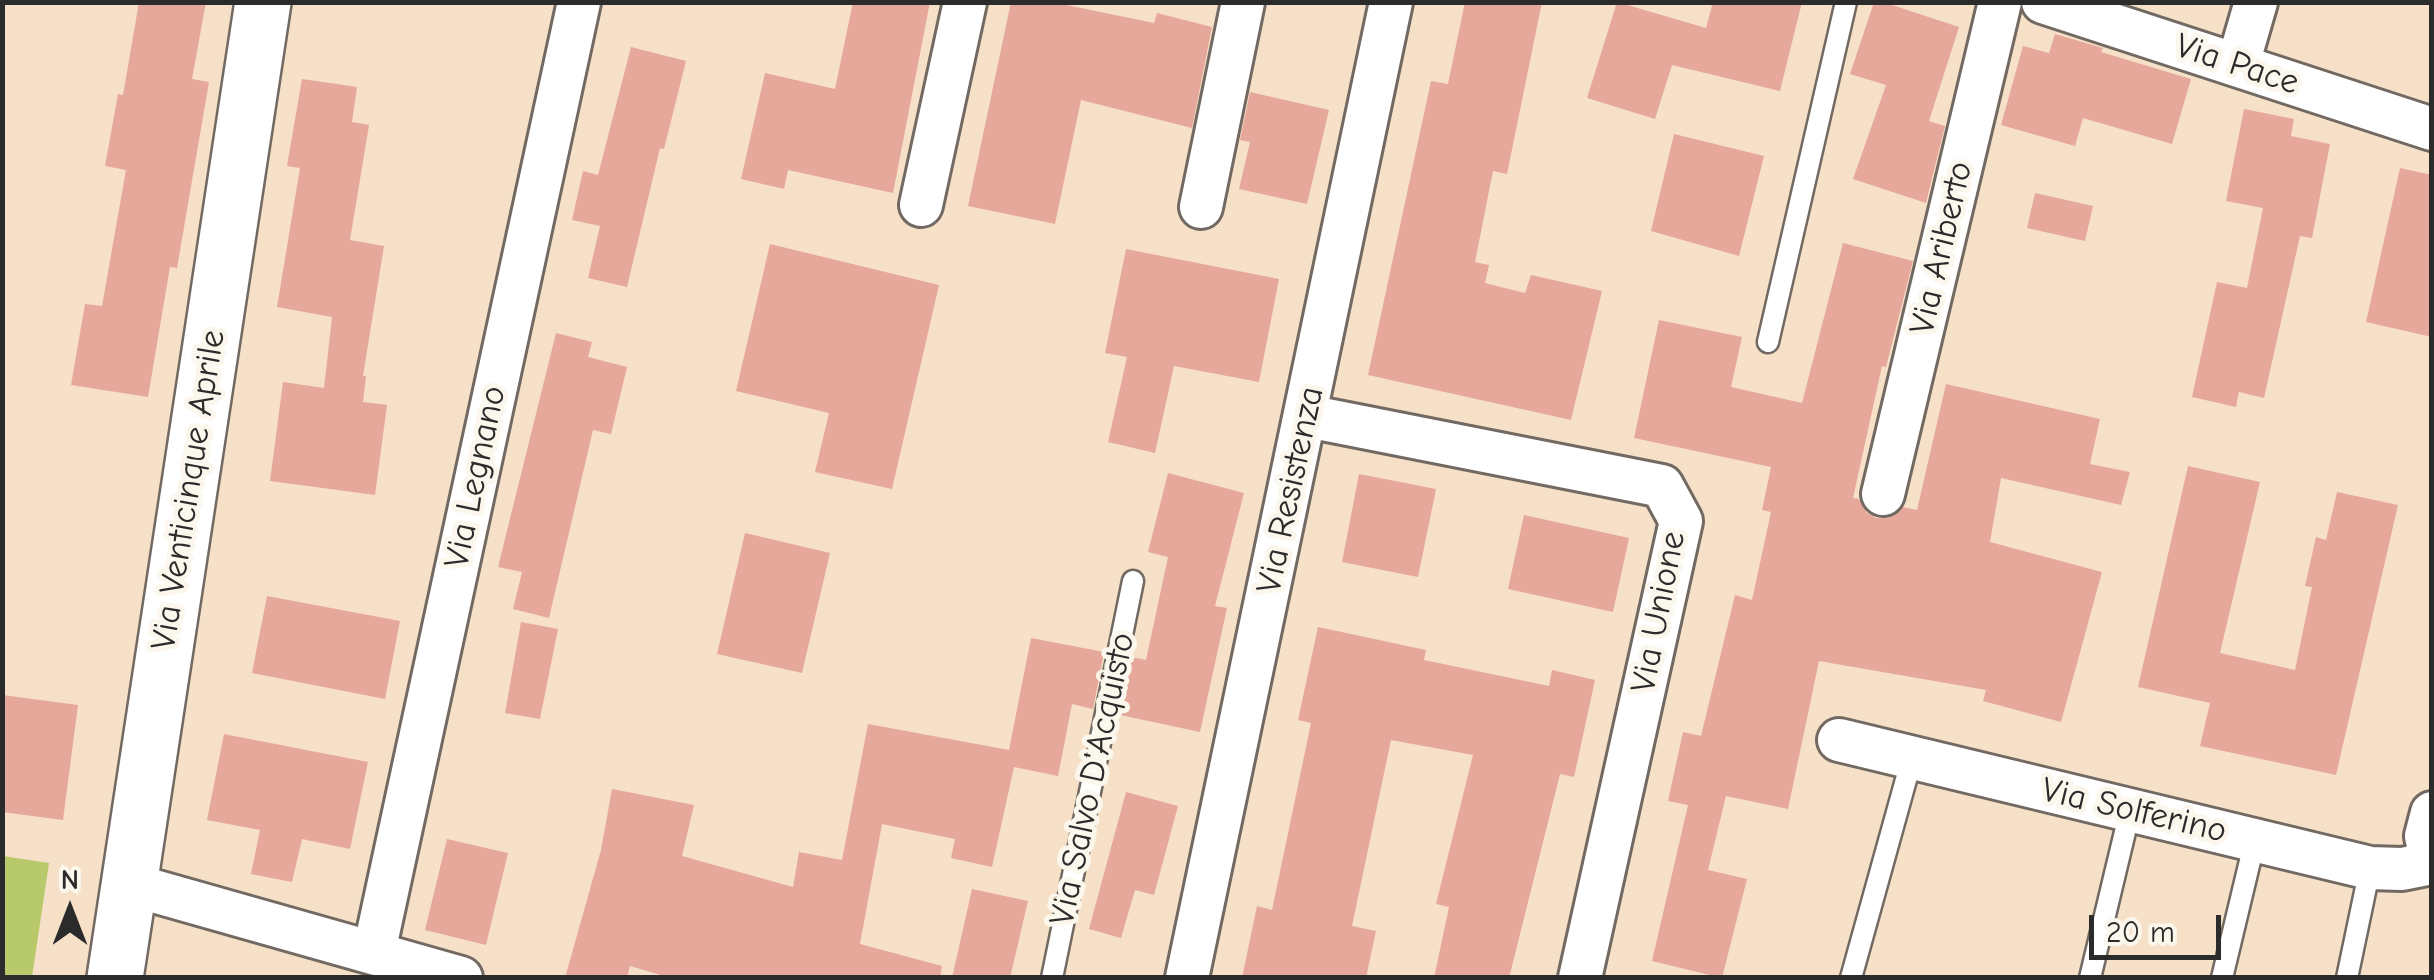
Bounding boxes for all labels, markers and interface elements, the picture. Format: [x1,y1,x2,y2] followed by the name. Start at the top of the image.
[2170,25,2304,105] street label: Via Pace
[1902,157,1982,339] street label: Via Ariberto
[143,327,235,653] street label: Via Venticinque Aprile
[436,382,516,572] street label: Via Legnano
[1249,383,1333,597] street label: Via Resistenza
[1623,528,1695,696] street label: Via Unione
[1042,629,1144,929] street label: Via Salvo D'Acquisto
[2038,769,2230,853] street label: Via Solferino
[20,860,120,960] north arrow
[61,864,79,896] text: N
[2094,895,2226,957] scale bar
[2106,915,2175,950] text: 20 m

